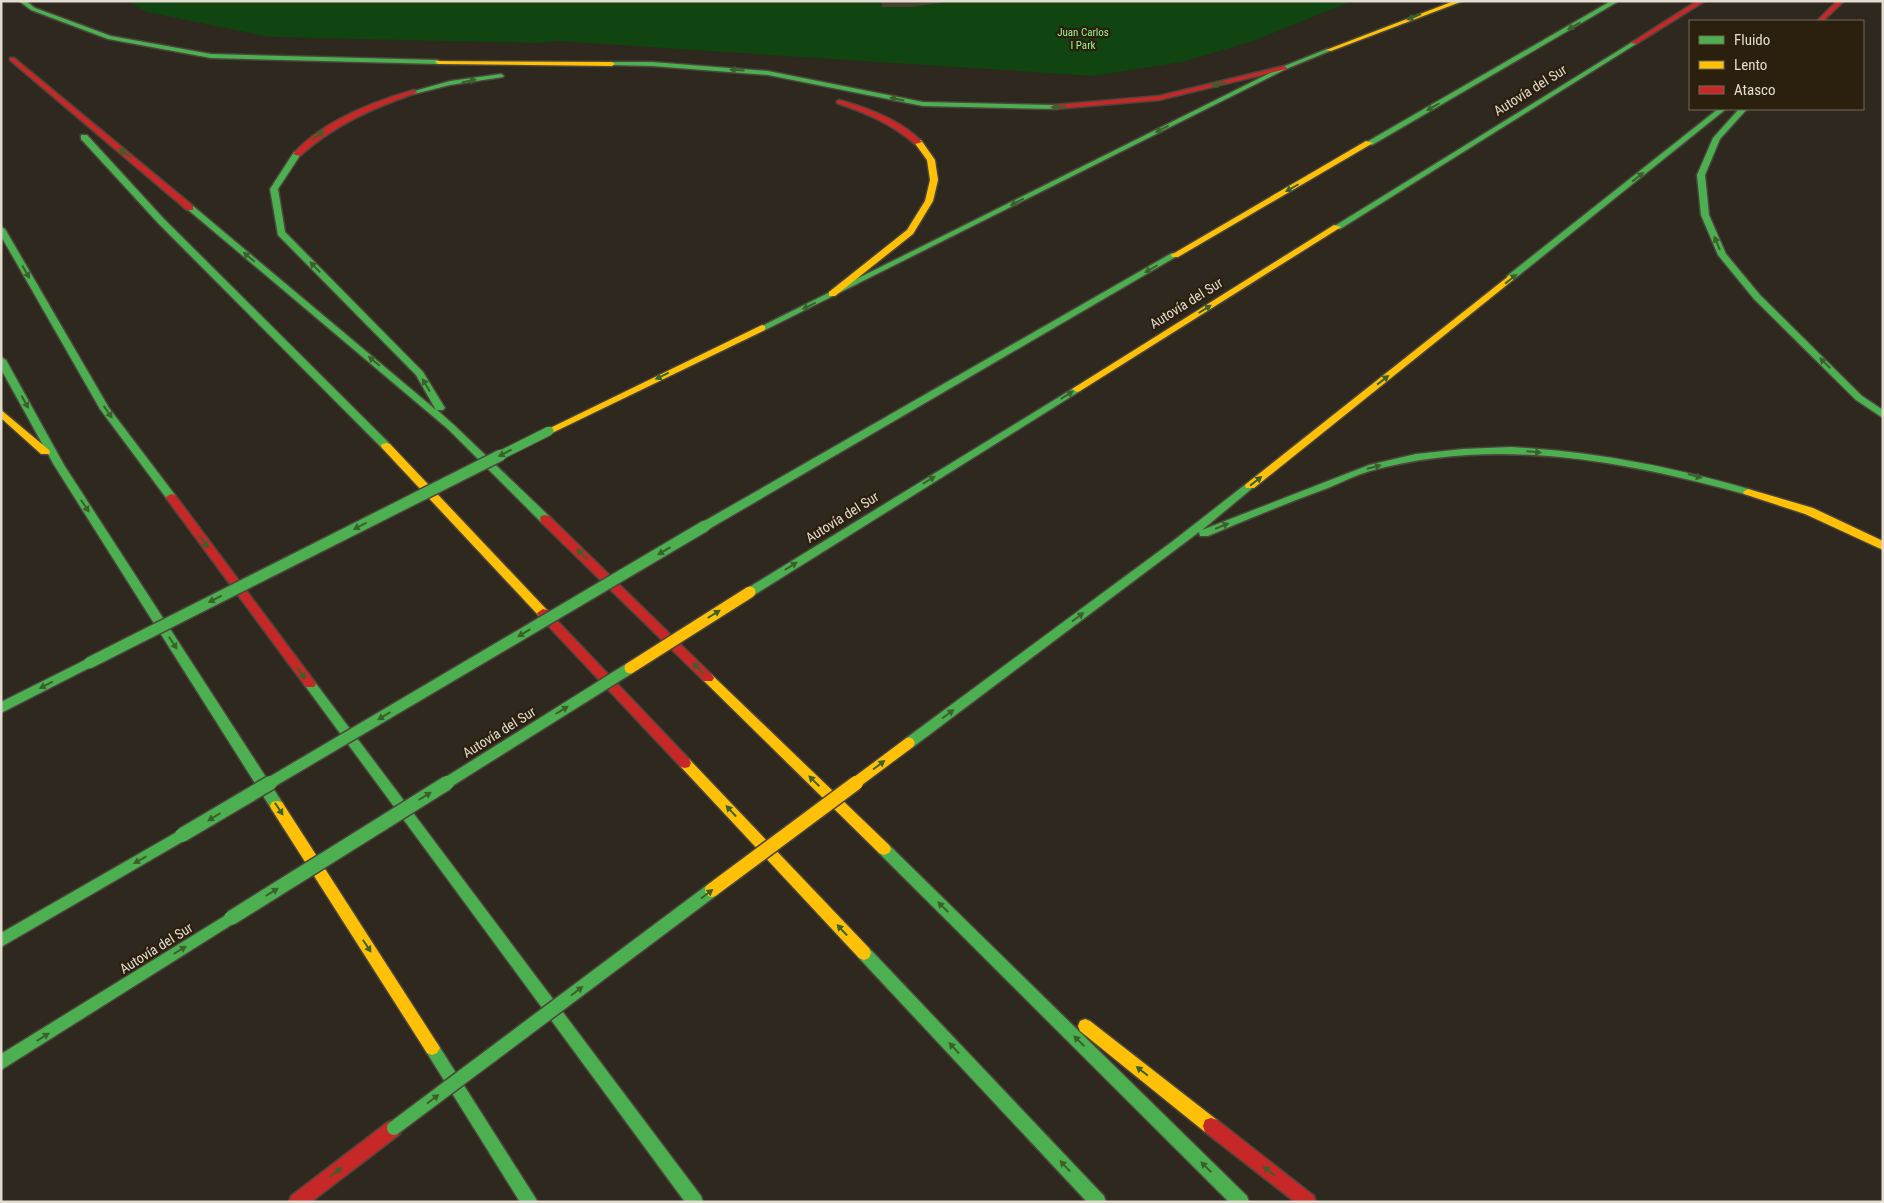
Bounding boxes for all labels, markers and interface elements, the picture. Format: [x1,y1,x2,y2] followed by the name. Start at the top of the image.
[1407,13,1421,21] one-way arrow
[1689,20,1864,110] legend
[1567,21,1580,30] one-way arrow
[1057,26,1109,52] park label: Juan Carlos I Park
[1734,31,1770,49] text: Fluido
[1734,56,1767,74] text: Lento
[1491,61,1569,119] street label: Autovía del Sur
[729,66,745,74] one-way arrow
[462,76,478,84] one-way arrow
[1212,80,1227,88] one-way arrow
[1734,81,1775,99] text: Atasco
[890,95,905,103] one-way arrow
[1426,102,1439,111] one-way arrow
[1051,103,1067,111] one-way arrow
[1155,125,1169,133] one-way arrow
[311,130,324,141] one-way arrow
[119,147,132,158] one-way arrow
[1631,172,1644,183] one-way arrow
[1285,184,1299,192] one-way arrow
[1010,198,1024,206] one-way arrow
[1712,236,1720,250] one-way arrow
[244,251,256,263] one-way arrow
[309,261,321,273] one-way arrow
[21,265,30,278] one-way arrow
[1144,265,1159,273] one-way arrow
[1504,273,1517,284] one-way arrow
[1147,274,1225,332] street label: Autovía del Sur
[802,302,816,310] one-way arrow
[1199,304,1212,314] one-way arrow
[368,356,381,367] one-way arrow
[1819,358,1831,370] one-way arrow
[655,373,669,381] one-way arrow
[1376,374,1389,385] one-way arrow
[422,378,431,391] one-way arrow
[1061,390,1074,399] one-way arrow
[20,396,29,409] one-way arrow
[103,405,113,419] one-way arrow
[1527,448,1543,456] one-way arrow
[498,449,513,457] one-way arrow
[1366,463,1381,471] one-way arrow
[1687,472,1702,480] one-way arrow
[1249,475,1262,486] one-way arrow
[923,476,936,485] one-way arrow
[803,488,881,546] street label: Autovía del Sur
[80,499,90,512] one-way arrow
[353,522,367,530] one-way arrow
[1215,522,1230,530] one-way arrow
[199,535,210,548] one-way arrow
[657,546,670,555] one-way arrow
[576,548,588,560] one-way arrow
[784,561,798,570] one-way arrow
[208,595,222,603] one-way arrow
[708,609,721,618] one-way arrow
[1071,612,1085,622] one-way arrow
[517,629,530,638] one-way arrow
[168,636,177,649] one-way arrow
[692,662,704,674] one-way arrow
[296,666,307,679] one-way arrow
[39,681,53,689] one-way arrow
[460,703,538,761] street label: Autovía del Sur
[556,705,569,714] one-way arrow
[941,709,955,719] one-way arrow
[377,712,390,721] one-way arrow
[872,760,886,770] one-way arrow
[809,775,821,787] one-way arrow
[418,792,431,801] one-way arrow
[274,802,284,816] one-way arrow
[725,806,737,818] one-way arrow
[207,812,220,821] one-way arrow
[134,855,147,864] one-way arrow
[266,888,279,897] one-way arrow
[700,889,714,899] one-way arrow
[937,901,949,913] one-way arrow
[117,919,195,977] street label: Autovía del Sur
[836,924,848,936] one-way arrow
[362,939,371,953] one-way arrow
[173,946,187,955] one-way arrow
[570,986,583,997] one-way arrow
[36,1032,49,1042] one-way arrow
[1073,1035,1085,1047] one-way arrow
[948,1042,960,1054] one-way arrow
[1136,1065,1149,1076] one-way arrow
[426,1094,440,1104] one-way arrow
[1059,1161,1071,1173] one-way arrow
[1201,1162,1213,1174] one-way arrow
[1263,1166,1276,1177] one-way arrow
[329,1167,342,1178] one-way arrow

